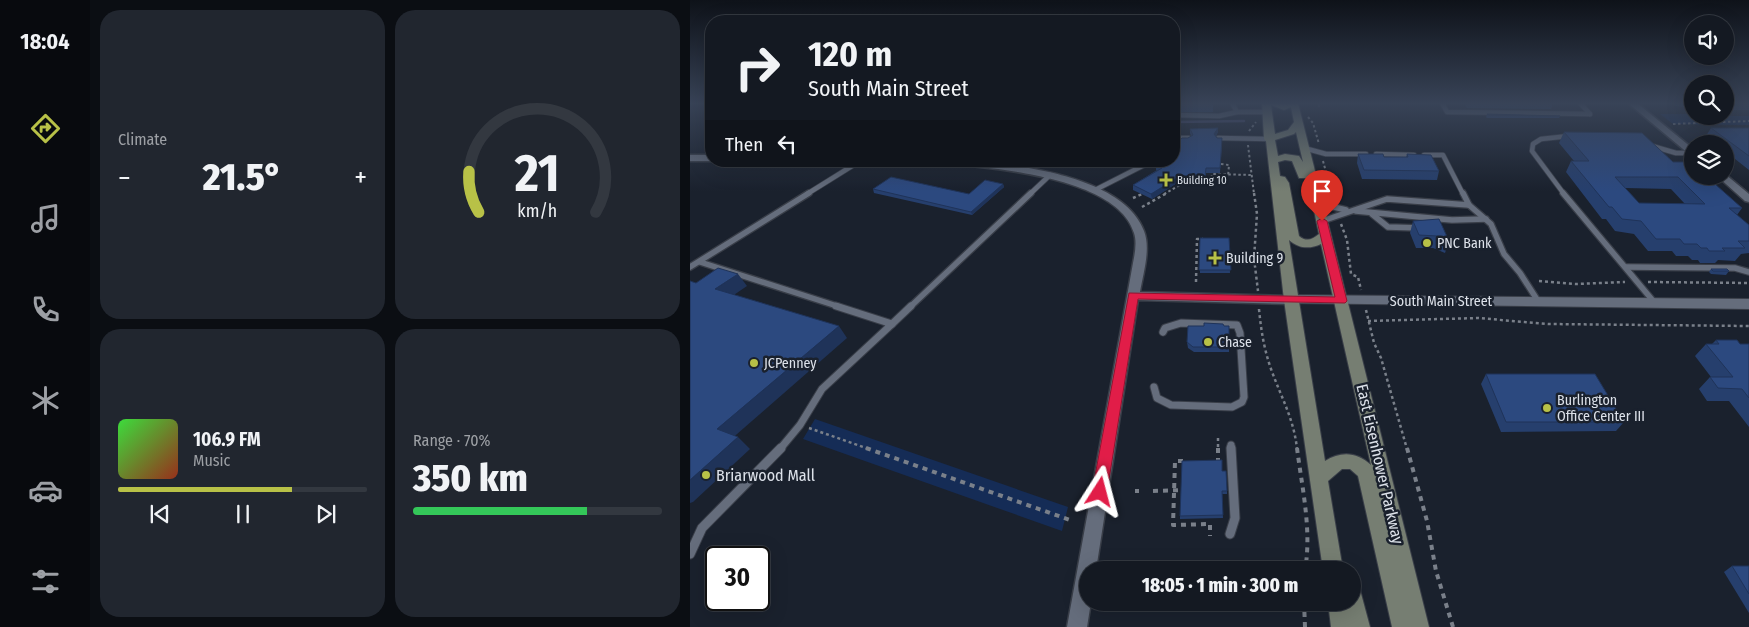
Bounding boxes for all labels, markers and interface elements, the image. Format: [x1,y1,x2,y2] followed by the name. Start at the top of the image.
[1684,15,1734,185] map controls
[1684,15,1734,65] button: sound
[20,28,70,55] text: 18:04
[808,33,892,75] text: 120 m
[725,35,790,100] icon: right
[808,75,969,102] text: South Main Street
[1684,75,1734,125] button: search
[28,111,63,146] icon: directions
[118,130,167,149] text: Climate
[773,130,801,158] icon: left
[725,133,763,156] text: Then
[1684,135,1734,185] button: layers
[514,142,560,205] text: 21
[203,154,282,200] text: 21.5°
[118,161,131,194] text: −
[354,161,367,194] text: +
[1301,170,1343,221] pin
[1159,173,1173,187] marker: Building 10
[1177,174,1227,187] place label: Building 10
[1308,177,1336,205] icon: arrive
[518,200,557,222] text: km/h
[28,201,63,236] icon: music
[1437,235,1492,252] place label: PNC Bank
[1421,237,1433,249] marker: PNC Bank
[1226,250,1283,267] place label: Building 9
[1208,251,1222,265] marker: Building 9
[28,292,63,327] icon: phone
[1390,293,1493,310] street label: South Main Street
[1218,334,1252,351] place label: Chase
[1202,336,1214,348] marker: Chase
[764,355,817,372] place label: JCPenney
[748,357,760,369] marker: JCPenney
[1352,382,1408,547] street label: East Eisenhower Parkway
[28,383,63,418] icon: climate
[1557,392,1645,425] place label: Burlington Office Center III
[1541,402,1553,414] marker: Burlington Office Center III
[193,428,261,451] text: 106.9 FM
[413,431,491,450] text: Range · 70%
[193,451,230,470] text: Music
[413,455,528,501] text: 350 km
[1073,465,1125,517] position arrow
[716,466,815,485] place label: Briarwood Mall
[700,469,712,481] marker: Briarwood Mall
[28,473,63,508] icon: car
[146,500,174,528] icon: previous
[229,500,257,528] icon: pause
[312,500,340,528] icon: next
[705,546,770,611] speed limit sign: 30
[28,564,63,599] icon: filters
[1142,574,1298,597] text: 18:05 · 1 min · 300 m

